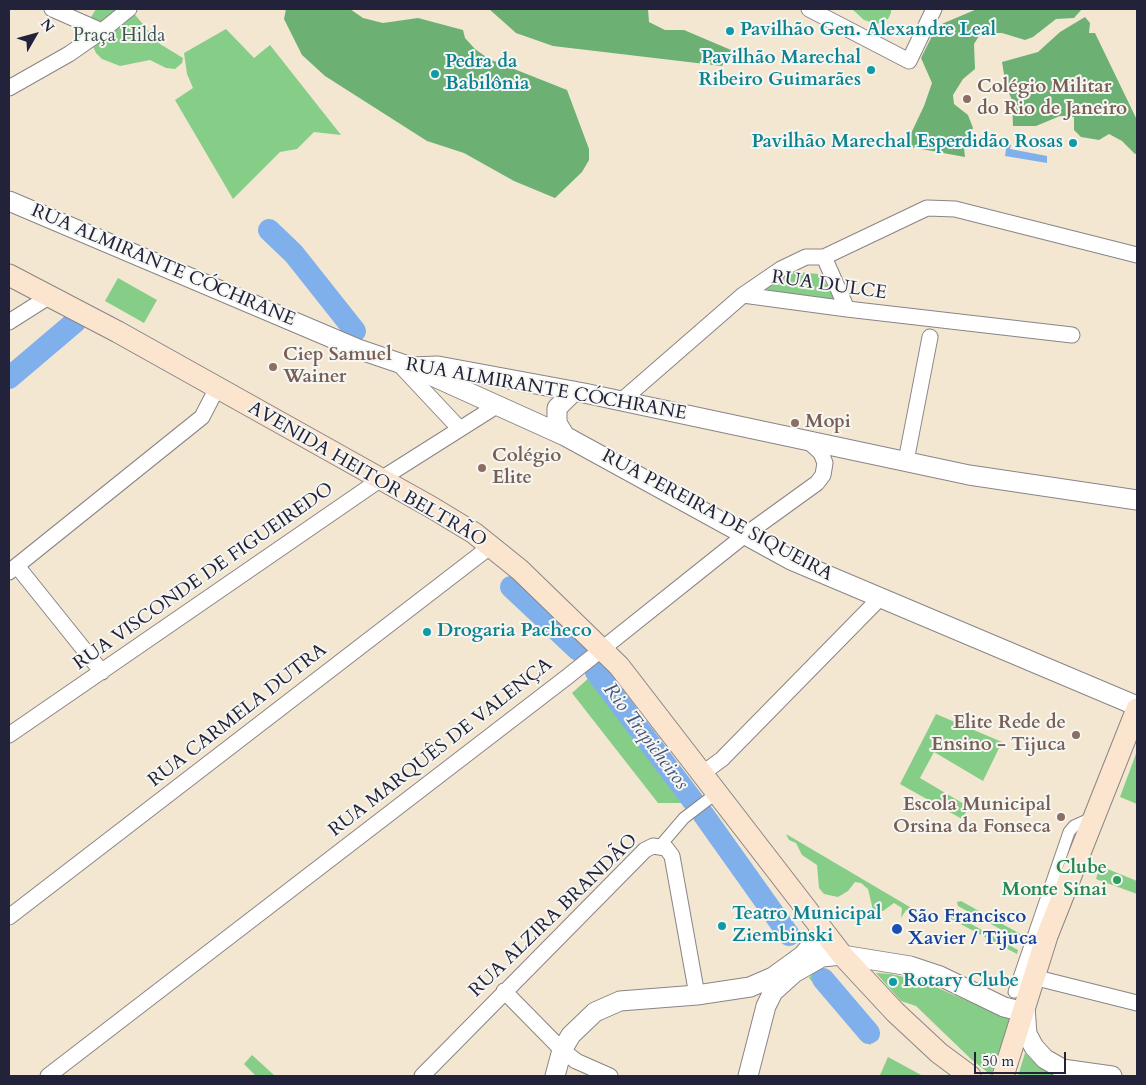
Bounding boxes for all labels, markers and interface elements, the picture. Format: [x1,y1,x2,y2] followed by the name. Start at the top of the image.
[10,10,60,60] north arrow
[36,15,58,36] text: N
[740,20,996,42] place label: Pavilhão Gen. Alexandre Leal
[724,25,736,37] marker: Pavilhão Gen. Alexandre Leal
[73,26,165,48] park label: Praça Hilda
[698,48,861,92] place label: Pavilhão Marechal Ribeiro Guimarães
[445,52,529,96] place label: Pedra da Babilônia
[865,64,877,76] marker: Pavilhão Marechal Ribeiro Guimarães
[429,68,441,80] marker: Pedra da Babilônia
[977,77,1127,121] place label: Colégio Militar do Rio de Janeiro
[961,93,973,105] marker: Colégio Militar do Rio de Janeiro
[751,132,1063,154] place label: Pavilhão Marechal Esperdidão Rosas
[1067,137,1079,149] marker: Pavilhão Marechal Esperdidão Rosas
[28,200,298,332] street label: RUA ALMIRANTE CÓCHRANE
[770,267,888,305] street label: RUA DULCE
[283,345,392,389] place label: Ciep Samuel Wainer
[404,354,688,426] street label: RUA ALMIRANTE CÓCHRANE
[267,361,279,373] marker: Ciep Samuel Wainer
[244,397,490,553] street label: AVENIDA HEITOR BELTRÃO
[805,412,851,434] place label: Mopi
[789,417,801,429] marker: Mopi
[598,445,836,587] street label: RUA PEREIRA DE SIQUEIRA
[492,446,561,490] place label: Colégio Elite
[476,462,488,474] marker: Colégio Elite
[70,478,338,676] street label: RUA VISCONDE DE FIGUEIREDO
[437,621,592,643] place label: Drogaria Pacheco
[421,626,433,638] marker: Drogaria Pacheco
[144,639,332,793] street label: RUA CARMELA DUTRA
[325,654,557,842] street label: RUA MARQUÊS DE VALENÇA
[597,679,693,795] water label: Rio Trapicheiros
[931,713,1066,757] place label: Elite Rede de Ensino - Tijuca
[1070,729,1082,741] marker: Elite Rede de Ensino - Tijuca
[893,795,1051,839] place label: Escola Municipal Orsina da Fonseca
[1055,811,1067,823] marker: Escola Municipal Orsina da Fonseca
[465,830,643,1002] street label: RUA ALZIRA BRANDÃO
[1002,858,1107,902] place label: Clube Monte Sinai
[1111,874,1123,886] marker: Clube Monte Sinai
[732,904,881,948] place label: Teatro Municipal Ziembinski
[908,907,1038,951] place label: São Francisco Xavier / Tijuca
[716,920,728,932] marker: Teatro Municipal Ziembinski
[890,922,904,936] marker: São Francisco Xavier / Tijuca
[903,971,1019,993] place label: Rotary Clube
[887,976,899,988] marker: Rotary Clube
[976,1042,1068,1074] scale bar
[982,1051,1014,1071] text: 50 m

